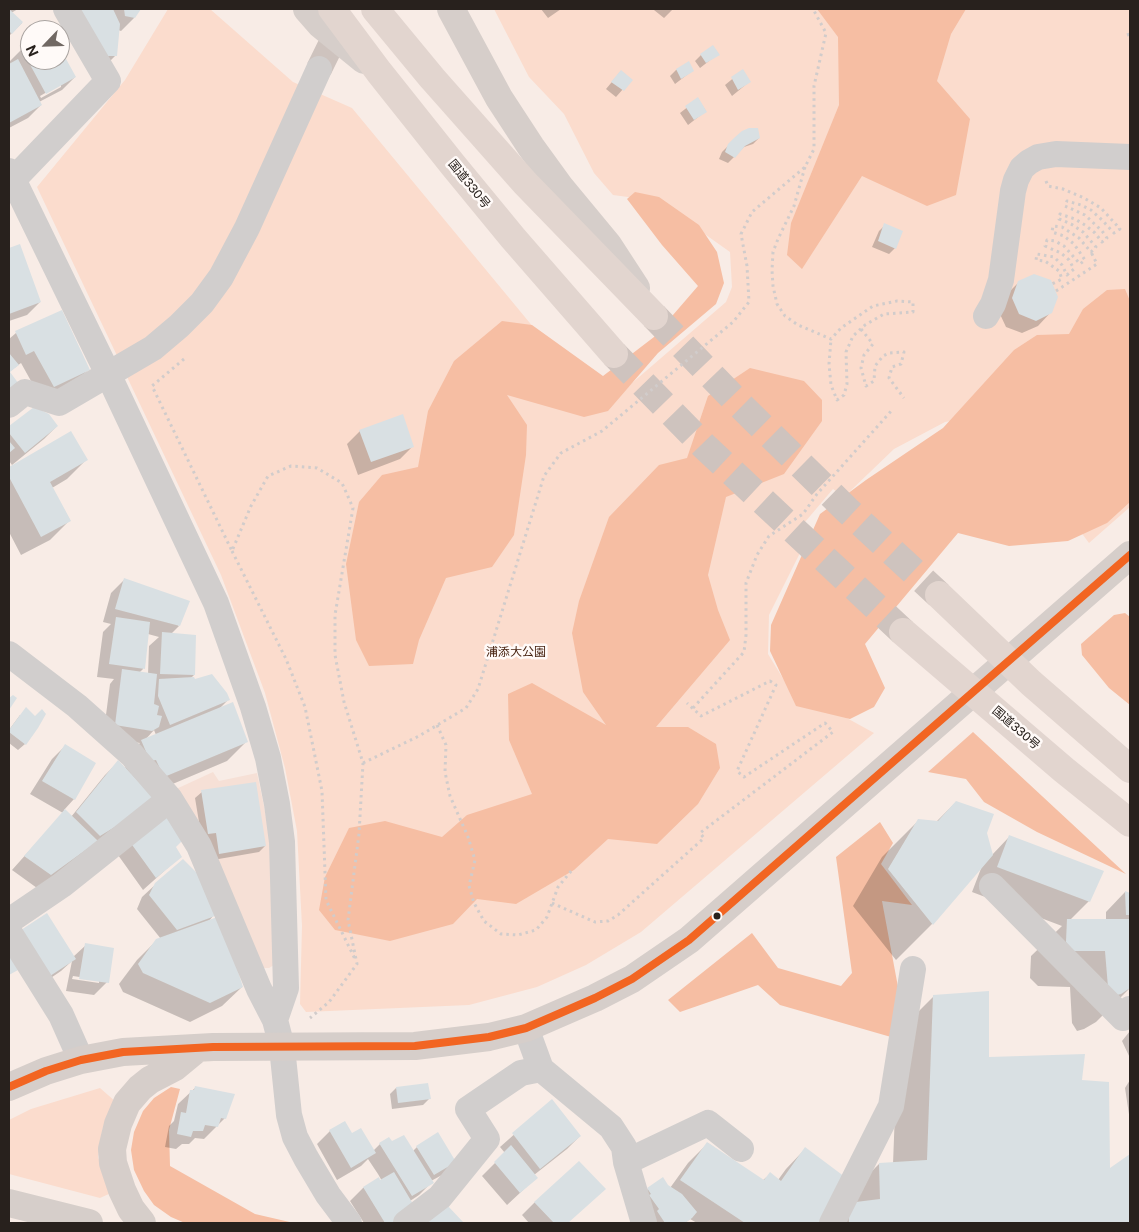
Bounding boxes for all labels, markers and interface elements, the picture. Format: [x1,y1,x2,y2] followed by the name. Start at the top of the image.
[20,20,70,70] north arrow
[23,42,42,59] text: N
[445,157,493,211] street label: 国道330号
[486,645,546,659] park label: 浦添大公園
[989,703,1043,753] street label: 国道330号
[712,911,722,921] unlabelled marker

